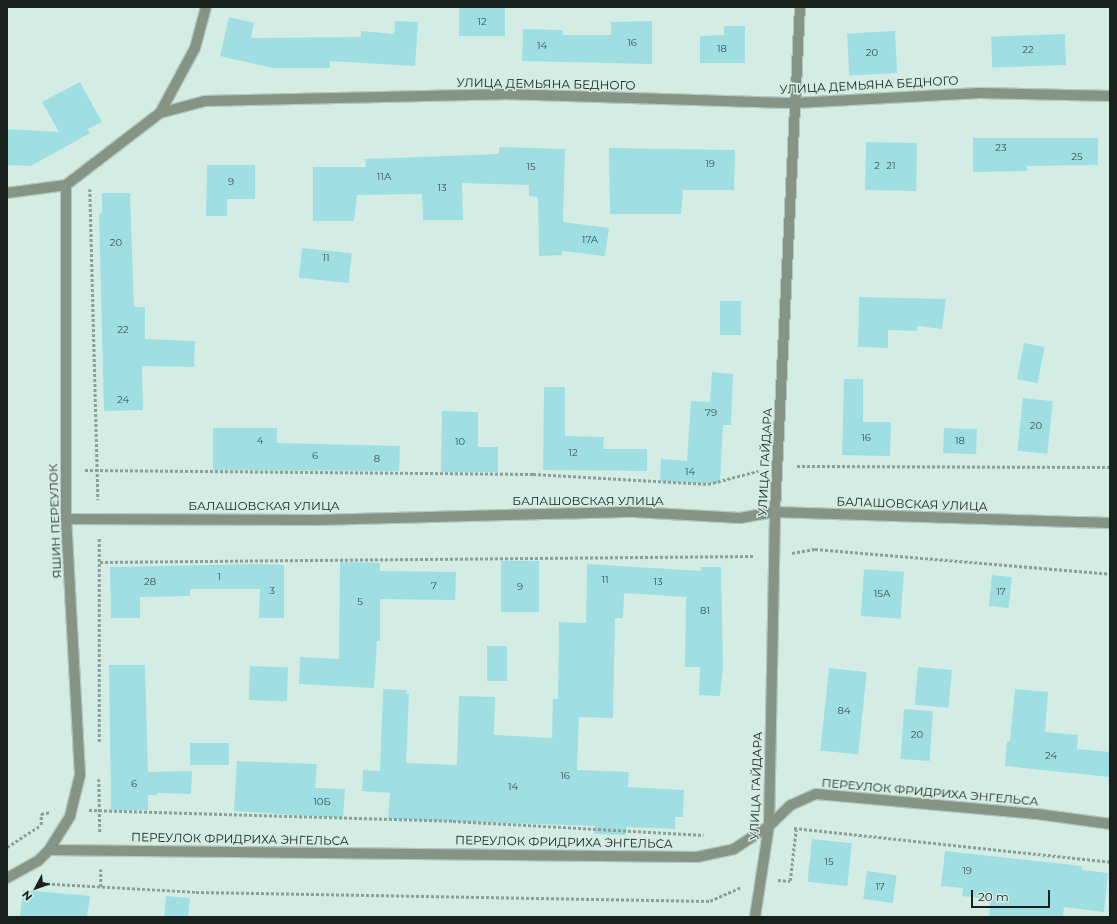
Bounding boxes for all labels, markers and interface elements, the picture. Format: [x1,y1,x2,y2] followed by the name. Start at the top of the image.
[477,16,487,28] house number: 12
[627,37,637,49] house number: 16
[537,40,547,52] house number: 14
[717,43,727,55] house number: 18
[1022,44,1034,56] house number: 22
[866,47,878,59] house number: 20
[779,73,959,97] street label: УЛИЦА ДЕМЬЯНА БЕДНОГО
[456,75,636,93] street label: УЛИЦА ДЕМЬЯНА БЕДНОГО
[995,142,1007,154] house number: 23
[1071,151,1083,163] house number: 25
[705,158,715,170] house number: 19
[874,160,880,172] house number: 2
[886,160,896,172] house number: 21
[526,161,536,173] house number: 15
[377,171,391,183] house number: 11А
[228,176,234,188] house number: 9
[437,182,447,194] house number: 13
[582,234,598,246] house number: 17А
[110,237,122,249] house number: 20
[322,252,330,264] house number: 11
[117,324,129,336] house number: 22
[117,394,129,406] house number: 24
[705,407,717,419] house number: 79
[755,407,775,517] street label: УЛИЦА ГАЙДАРА
[1030,420,1042,432] house number: 20
[861,432,871,444] house number: 16
[257,435,263,447] house number: 4
[955,435,965,447] house number: 18
[455,436,465,448] house number: 10
[568,447,578,459] house number: 12
[312,450,318,462] house number: 6
[374,453,380,465] house number: 8
[46,463,64,579] street label: ЯШИН ПЕРЕУЛОК
[685,466,695,478] house number: 14
[512,494,664,508] street label: БАЛАШОВСКАЯ УЛИЦА
[836,494,988,514] street label: БАЛАШОВСКАЯ УЛИЦА
[188,499,340,513] street label: БАЛАШОВСКАЯ УЛИЦА
[217,571,221,583] house number: 1
[601,574,609,586] house number: 11
[144,576,156,588] house number: 28
[653,576,663,588] house number: 13
[431,580,437,592] house number: 7
[517,581,523,593] house number: 9
[269,585,275,597] house number: 3
[996,586,1006,598] house number: 17
[874,588,890,600] house number: 15А
[357,596,363,608] house number: 5
[700,605,710,617] house number: 81
[838,705,850,717] house number: 84
[911,729,923,741] house number: 20
[747,732,765,840] street label: УЛИЦА ГАЙДАРА
[1045,750,1057,762] house number: 24
[560,770,570,782] house number: 16
[821,775,1039,809] street label: ПЕРЕУЛОК ФРИДРИХА ЭНГЕЛЬСА
[131,778,137,790] house number: 6
[508,781,518,793] house number: 14
[313,796,331,808] house number: 10Б
[131,830,349,848] street label: ПЕРЕУЛОК ФРИДРИХА ЭНГЕЛЬСА
[455,833,673,851] street label: ПЕРЕУЛОК ФРИДРИХА ЭНГЕЛЬСА
[824,856,834,868] house number: 15
[962,865,972,877] house number: 19
[16,868,56,908] north arrow
[875,881,885,893] house number: 17
[973,882,1052,908] scale bar
[19,888,35,904] text: N
[978,889,1009,904] text: 20 m

